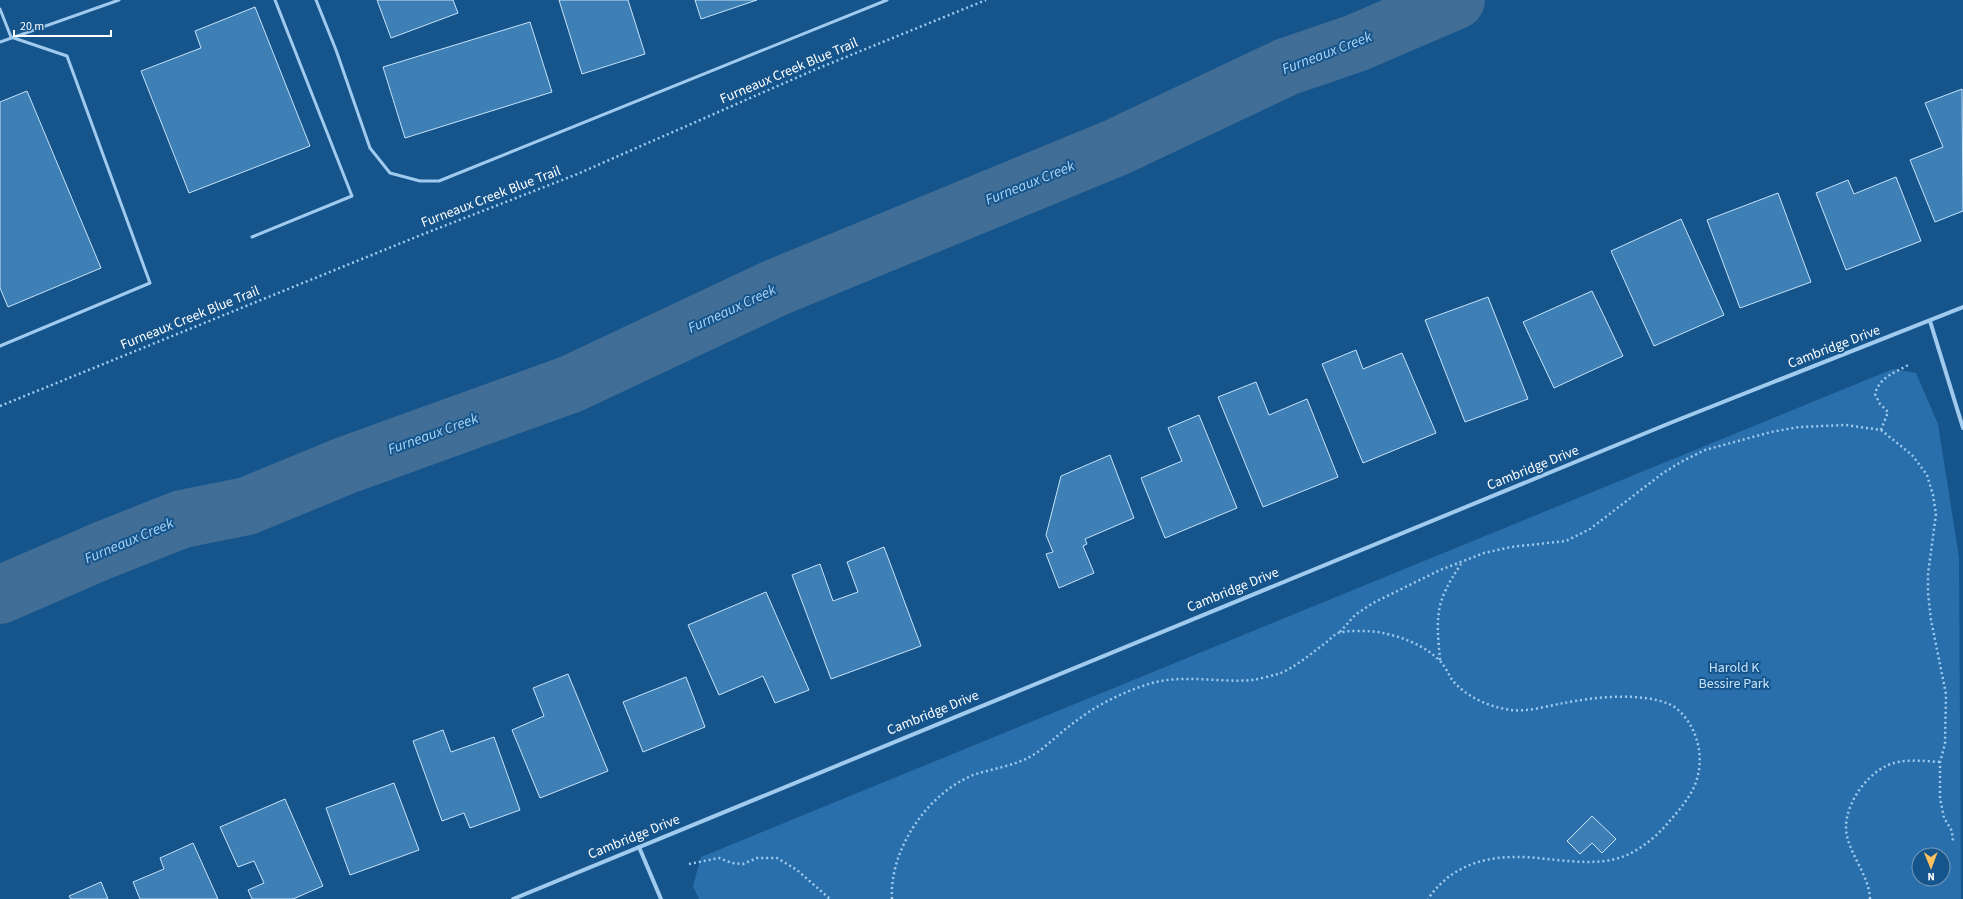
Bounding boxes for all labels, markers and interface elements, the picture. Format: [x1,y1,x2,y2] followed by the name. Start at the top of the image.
[14,12,111,38] scale bar
[20,18,44,35] text: 20 m
[1279,26,1376,80] water label: Furneaux Creek
[717,33,862,109] street label: Furneaux Creek Blue Trail
[982,155,1079,211] water label: Furneaux Creek
[418,161,564,233] street label: Furneaux Creek Blue Trail
[685,279,780,339] water label: Furneaux Creek
[118,281,263,355] street label: Furneaux Creek Blue Trail
[1785,320,1883,374] street label: Cambridge Drive
[385,408,482,460] water label: Furneaux Creek
[1484,440,1582,496] street label: Cambridge Drive
[81,512,178,569] water label: Furneaux Creek
[1184,562,1282,618] street label: Cambridge Drive
[1699,658,1770,694] park label: Harold K Bessire Park
[884,685,982,741] street label: Cambridge Drive
[585,809,683,865] street label: Cambridge Drive
[1911,847,1951,887] north arrow
[1927,869,1935,884] text: N

